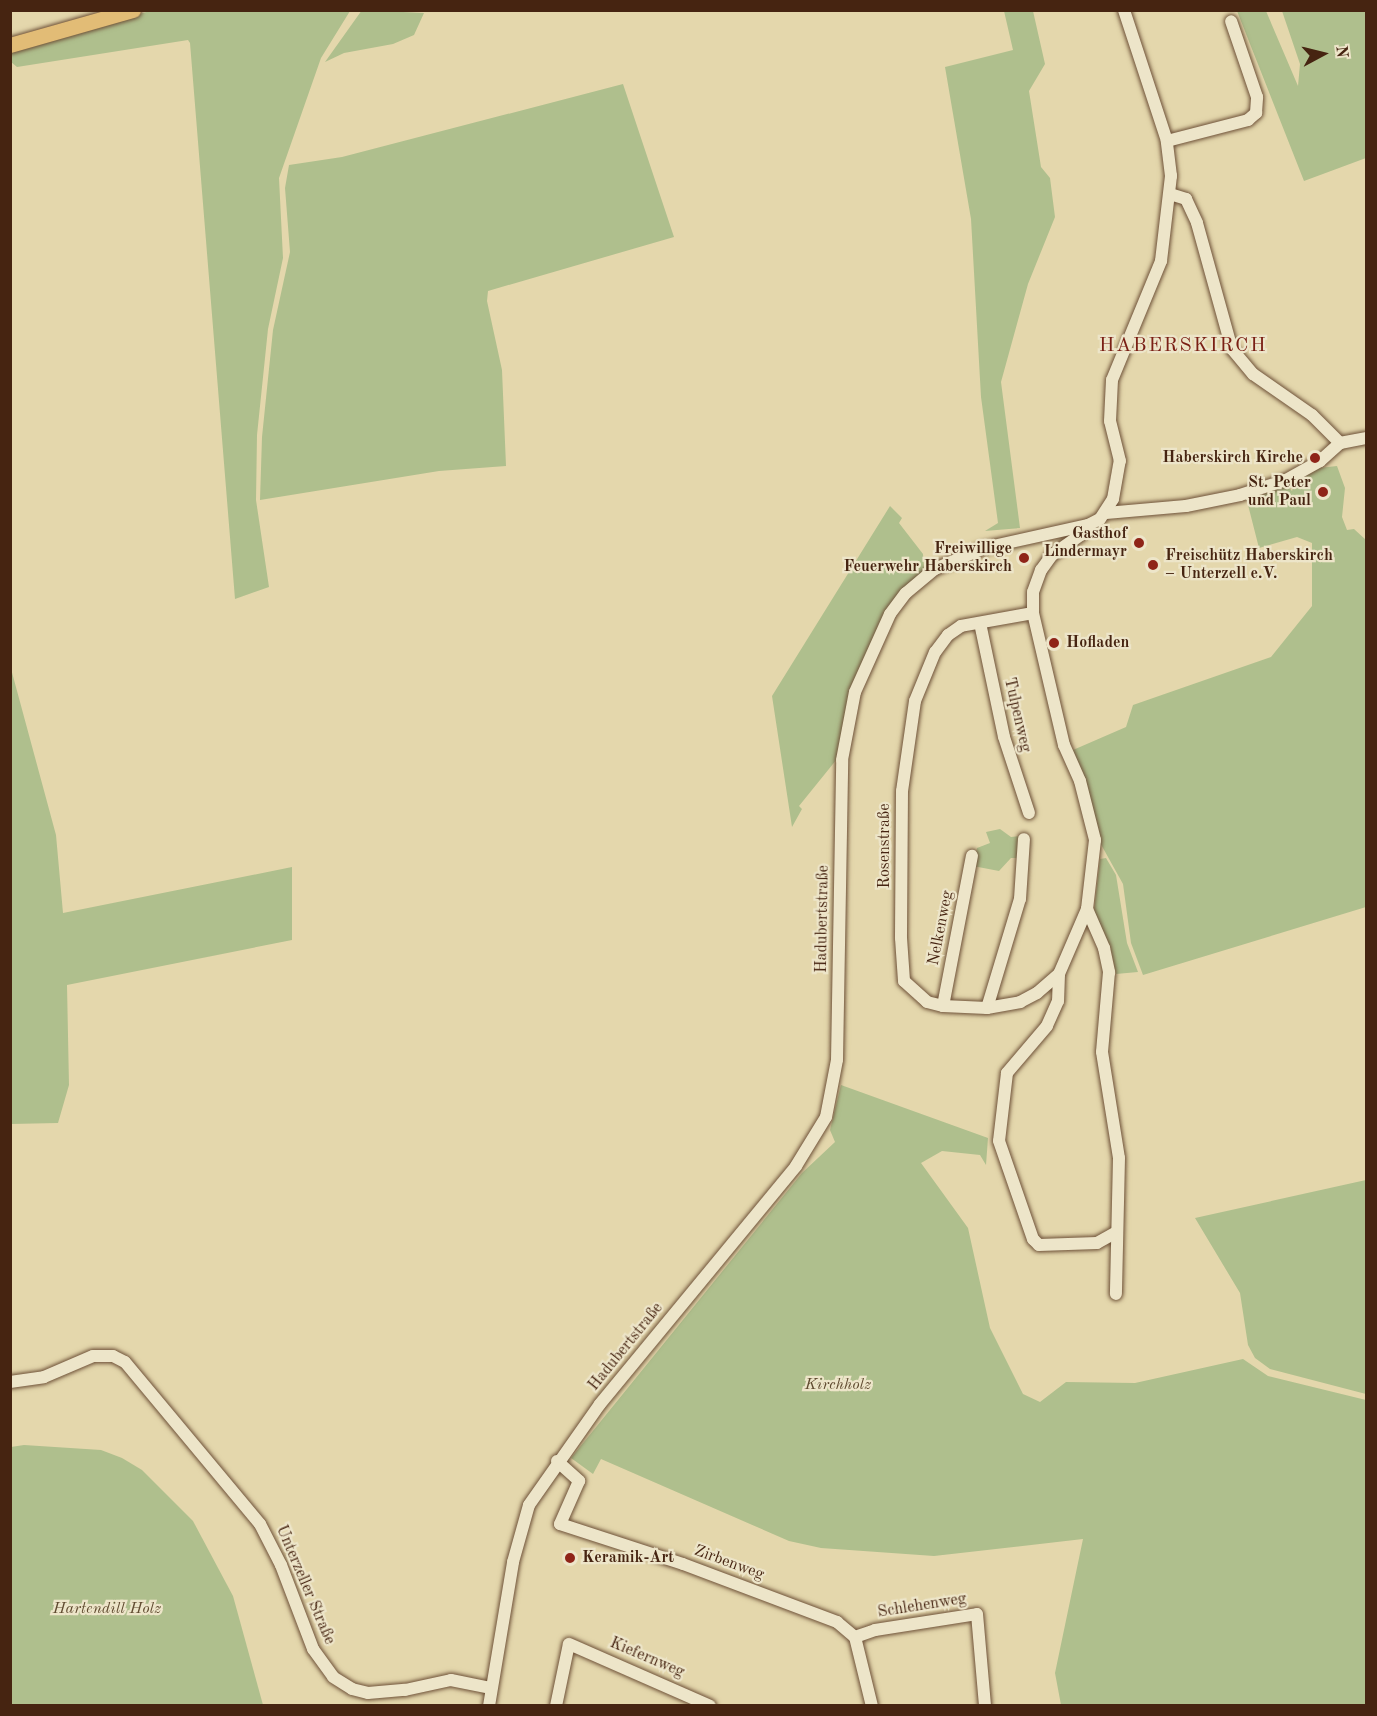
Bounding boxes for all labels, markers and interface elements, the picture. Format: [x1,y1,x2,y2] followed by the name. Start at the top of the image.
[1293,24,1353,84] north arrow
[1332,45,1350,59] text: N
[1099,334,1267,358] district label: HABERSKIRCH
[1162,448,1303,468] place label: Haberskirch Kirche
[1308,451,1322,465] marker: Haberskirch Kirche
[1248,473,1311,511] place label: St. Peter und Paul
[1316,485,1330,499] marker: St. Peter und Paul
[1044,524,1127,562] place label: Gasthof Lindermayr
[1132,536,1146,550] marker: Gasthof Lindermayr
[843,539,1012,577] place label: Freiwillige Feuerwehr Haberskirch
[1165,546,1333,584] place label: Freischütz Haberskirch – Unterzell e.V.
[1017,551,1031,565] marker: Freiwillige Feuerwehr Haberskirch
[1146,558,1160,572] marker: Freischütz Haberskirch – Unterzell e.V.
[1066,633,1129,653] place label: Hofladen
[1047,636,1061,650] marker: Hofladen
[999,676,1035,754] street label: Tulpenweg
[875,803,895,889] street label: Rosenstraße
[812,865,834,973] street label: Hadubertstraße
[924,889,958,967] street label: Nelkenweg
[585,1299,667,1395] street label: Hadubertstraße
[805,1375,871,1395] park label: Kirchholz
[271,1522,339,1648] street label: Unterzeller Straße
[691,1541,767,1585] street label: Zirbenweg
[582,1548,674,1568] place label: Keramik-Art
[563,1551,577,1565] marker: Keramik-Art
[876,1590,968,1622] street label: Schlehenweg
[53,1599,161,1619] park label: Hartendill Holz
[607,1634,687,1682] street label: Kiefernweg

